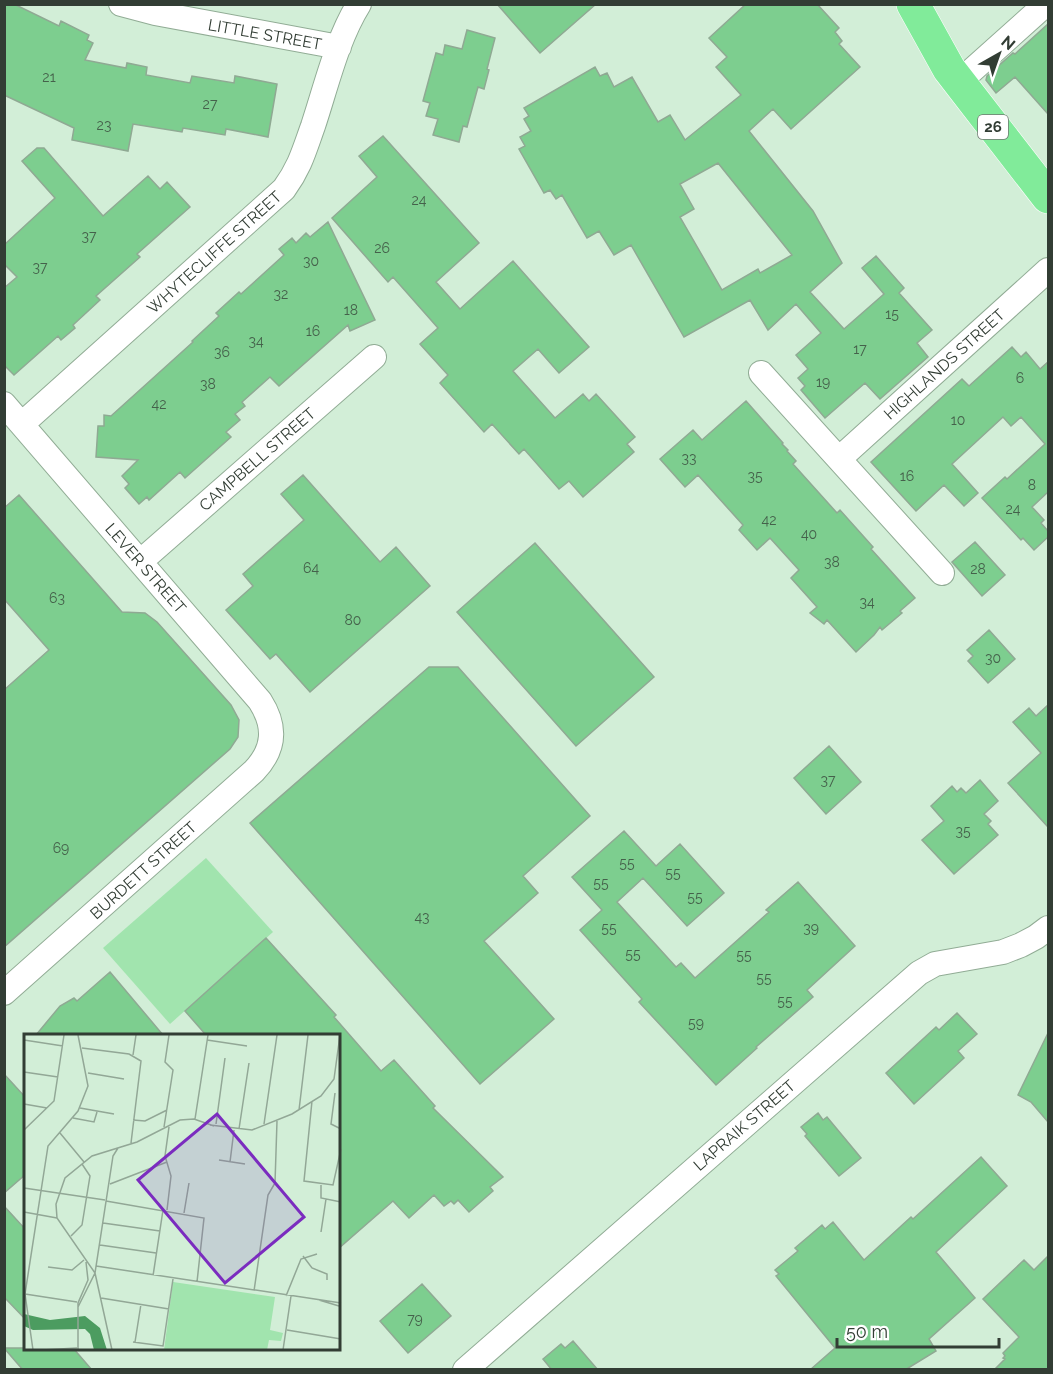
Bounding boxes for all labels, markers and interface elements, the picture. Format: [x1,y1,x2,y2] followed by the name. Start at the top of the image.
[207,15,323,54] street label: LITTLE STREET
[969,24,1029,84] north arrow
[998,32,1019,54] text: N
[42,69,56,85] house number: 21
[203,96,218,112] house number: 27
[978,115,1008,139] road number: 26
[97,117,111,133] house number: 23
[143,187,286,318] street label: WHYTECLIFFE STREET
[412,192,427,208] house number: 24
[82,228,97,244] house number: 37
[374,240,390,256] house number: 26
[303,253,319,269] house number: 30
[33,259,48,275] house number: 37
[274,286,288,302] house number: 32
[344,302,358,318] house number: 18
[880,305,1009,424] street label: HIGHLANDS STREET
[885,306,899,322] house number: 15
[306,323,320,339] house number: 16
[248,333,264,349] house number: 34
[853,341,867,357] house number: 17
[214,344,230,360] house number: 36
[1016,370,1024,386] house number: 6
[816,374,830,390] house number: 19
[200,376,216,392] house number: 38
[152,396,166,412] house number: 42
[195,404,319,515] street label: CAMPBELL STREET
[951,412,965,428] house number: 10
[682,450,696,466] house number: 33
[747,468,763,484] house number: 35
[900,468,914,484] house number: 16
[1028,477,1036,493] house number: 8
[1006,501,1021,517] house number: 24
[762,512,776,528] house number: 42
[101,519,190,618] street label: LEVER STREET
[801,526,817,542] house number: 40
[824,554,840,570] house number: 38
[303,560,319,576] house number: 64
[970,561,986,577] house number: 28
[49,590,65,606] house number: 63
[859,594,875,610] house number: 34
[345,612,361,628] house number: 80
[985,650,1001,666] house number: 30
[821,772,836,788] house number: 37
[86,817,201,923] street label: BURDETT STREET
[955,823,971,839] house number: 35
[53,840,69,856] house number: 69
[619,855,635,871] house number: 55
[665,865,681,881] house number: 55
[593,875,609,891] house number: 55
[687,889,703,905] house number: 55
[414,909,430,925] house number: 43
[601,920,617,936] house number: 55
[803,920,819,936] house number: 39
[625,946,641,962] house number: 55
[736,947,752,963] house number: 55
[756,970,772,986] house number: 55
[777,993,793,1009] house number: 55
[688,1015,704,1031] house number: 59
[24,1034,340,1350] inset map
[690,1076,799,1175] street label: LAPRAIK STREET
[407,1311,423,1327] house number: 79
[837,1311,999,1349] scale bar
[846,1321,888,1342] text: 50 m

